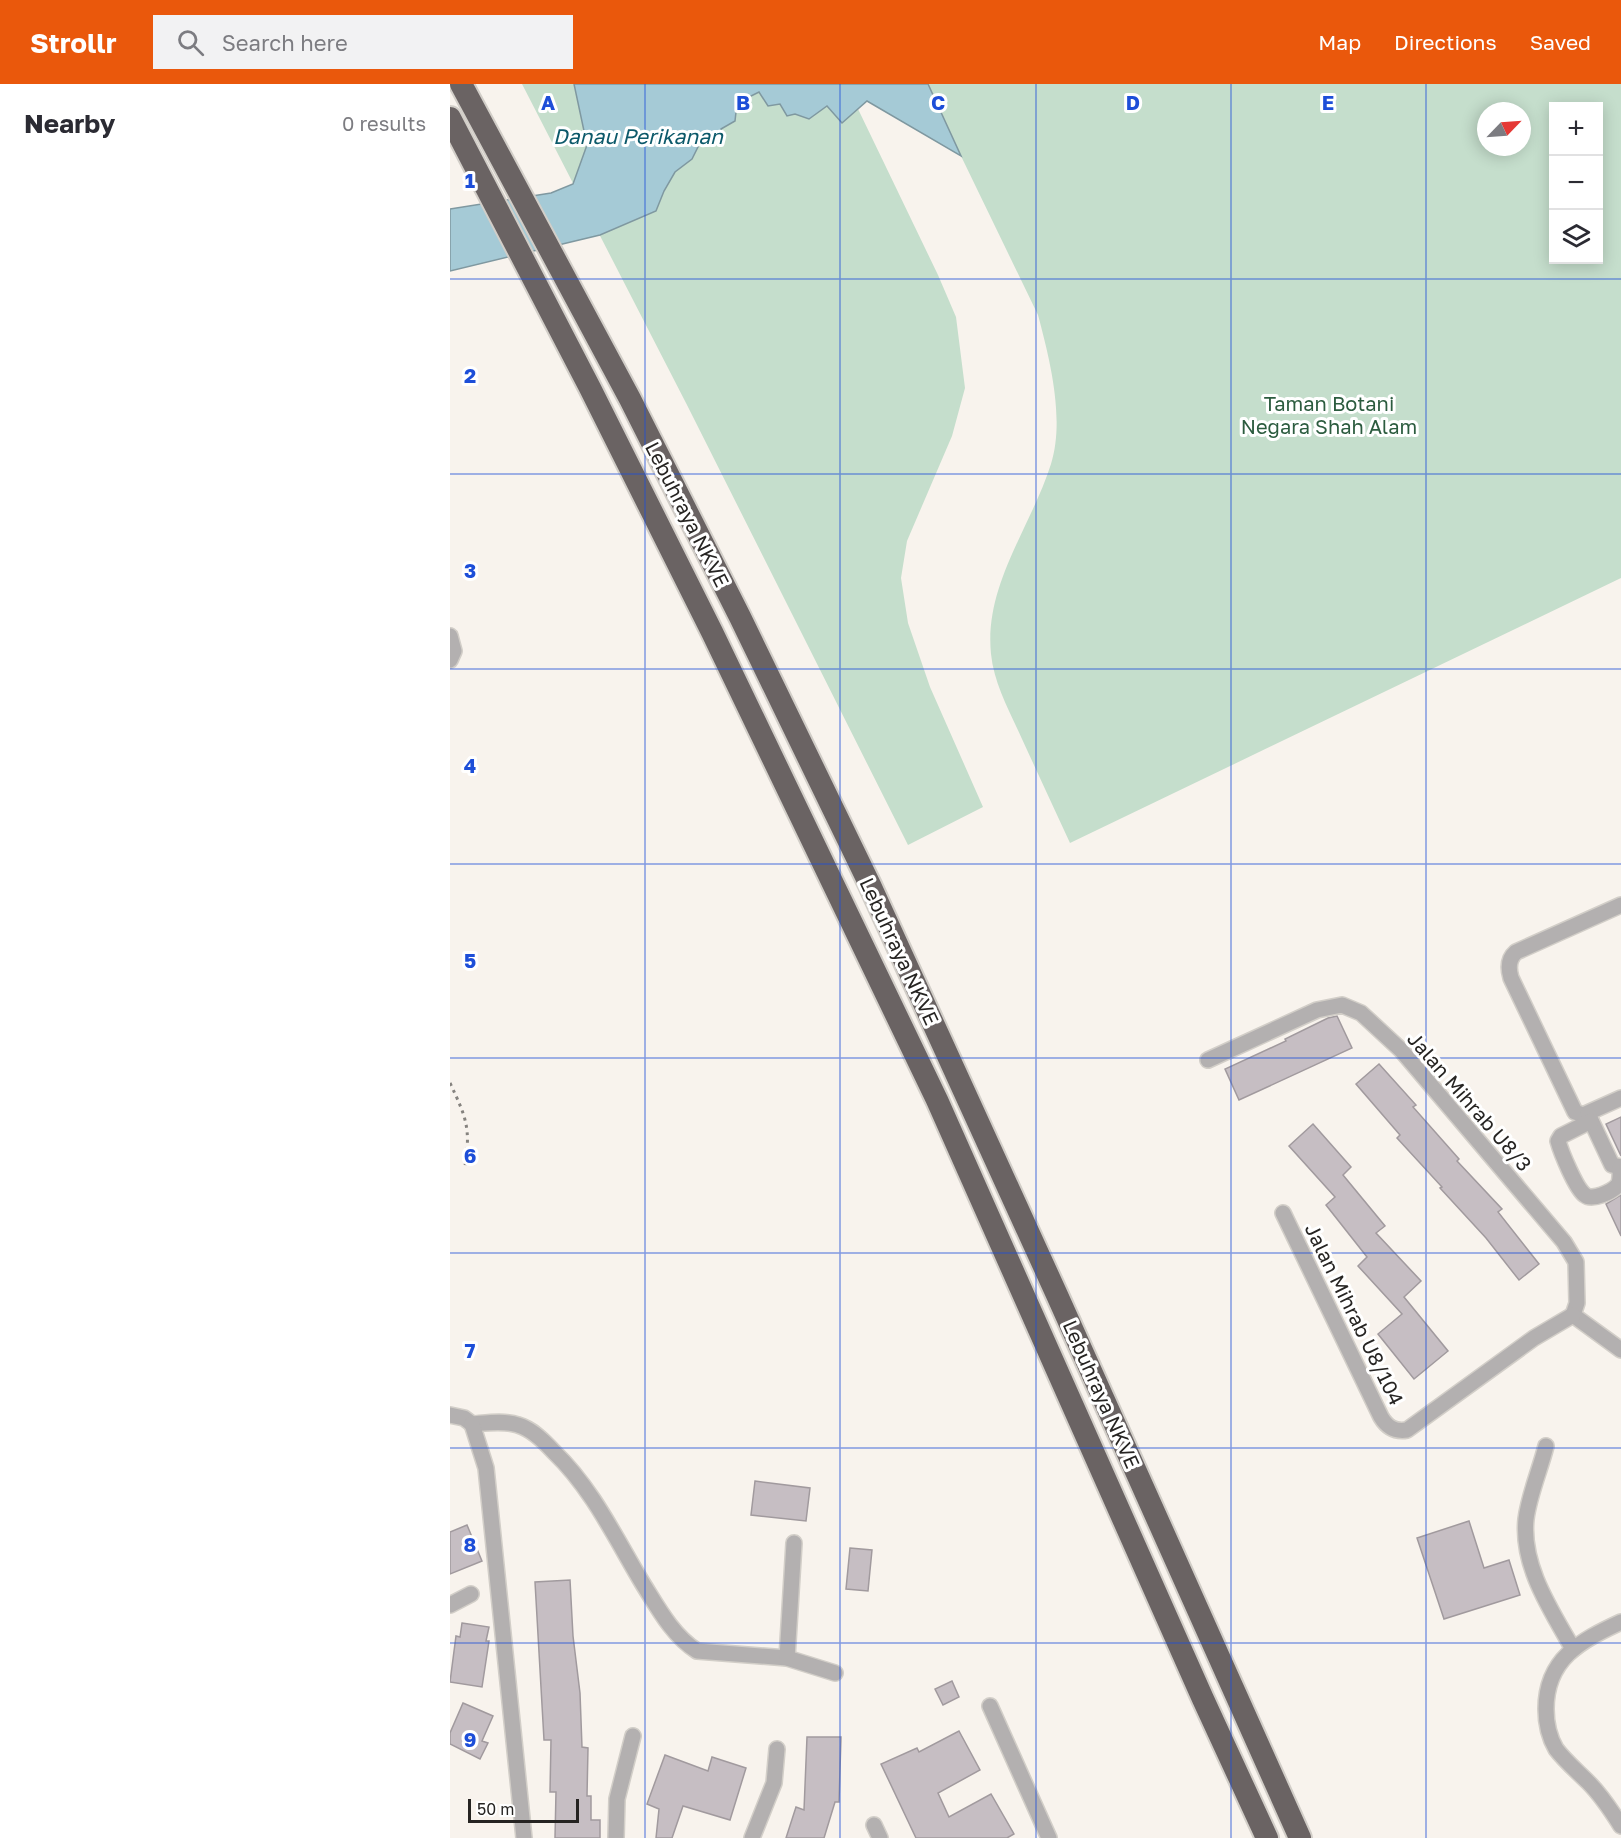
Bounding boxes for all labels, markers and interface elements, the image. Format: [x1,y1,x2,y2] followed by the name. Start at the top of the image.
[153,15,573,69] search box
[30,26,117,59] text: Strollr
[174,26,207,59] icon: search
[222,29,348,56] text: Search here
[1318,29,1361,55] text: Map
[1394,29,1497,55] text: Directions
[1530,29,1591,55] text: Saved
[541,90,555,114] text: A
[736,90,750,114] text: B
[931,90,945,114] text: C
[1126,90,1140,114] text: D
[1322,90,1334,114] text: E
[1477,102,1531,156] north arrow
[1549,102,1603,264] map controls
[1549,102,1603,156] button: +
[24,108,115,139] text: Nearby
[342,111,426,135] text: 0 results
[553,123,724,149] water label: Danau Perikanan
[1549,156,1603,210] button: −
[465,168,475,192] text: 1
[1549,210,1603,264] button: layers
[464,363,476,387] text: 2
[1241,391,1417,438] park label: Taman Botani Negara Shah Alam
[641,437,735,591] street label: Lebuhraya NKVE
[464,558,476,582] text: 3
[464,753,476,777] text: 4
[855,874,945,1028] street label: Lebuhraya NKVE
[464,948,476,972] text: 5
[1403,1027,1537,1175] street label: Jalan Mihrab U8/3
[464,1143,476,1167] text: 6
[1301,1219,1409,1409] street label: Jalan Mihrab U8/104
[1059,1316,1145,1472] street label: Lebuhraya NKVE
[465,1338,476,1362] text: 7
[464,1532,476,1556] text: 8
[464,1727,476,1751] text: 9
[468,1796,579,1824] scale bar
[477,1799,514,1819] text: 50 m

